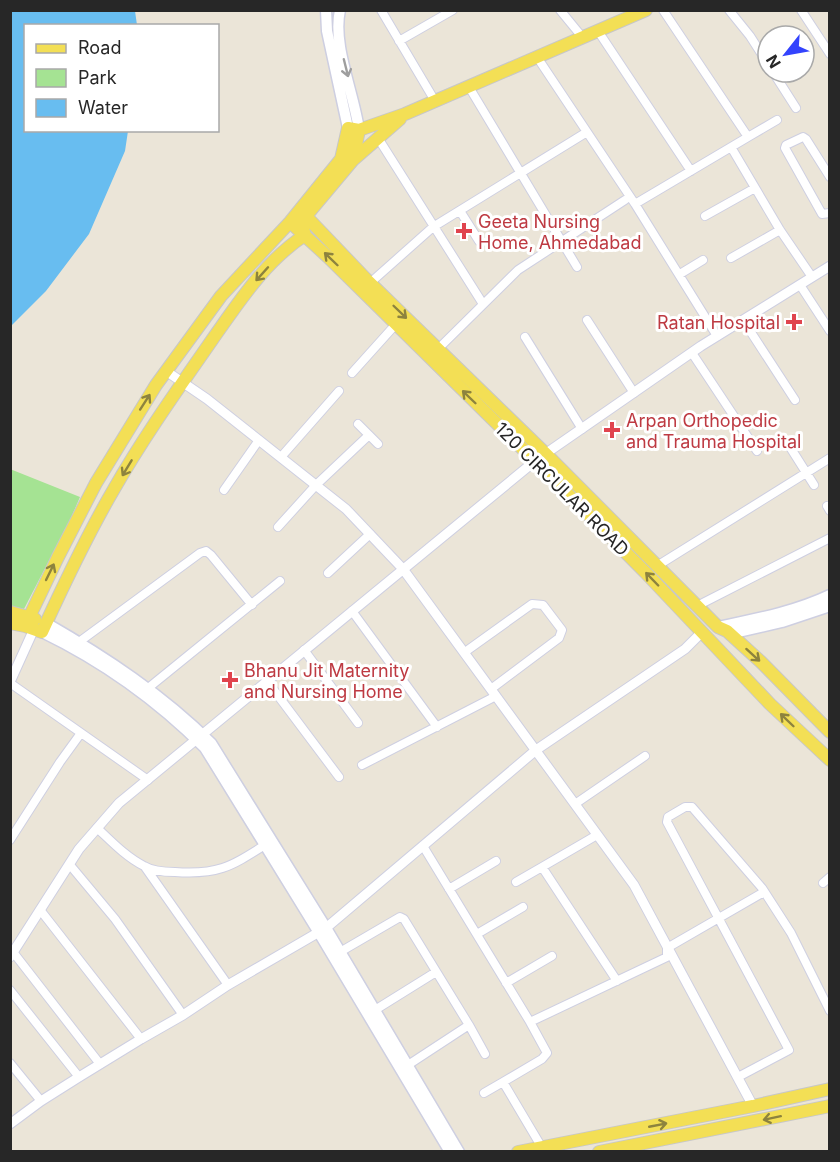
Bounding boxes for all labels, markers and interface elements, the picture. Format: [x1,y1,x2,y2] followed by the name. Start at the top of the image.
[24,24,219,132] legend
[756,24,816,84] north arrow
[78,37,121,58] text: Road
[761,51,785,72] text: N
[340,58,352,77] one-way arrow
[78,67,117,88] text: Park
[78,97,128,118] text: Water
[478,211,641,253] place label: Geeta Nursing Home, Ahmedabad
[455,222,473,240] marker: Geeta Nursing Home, Ahmedabad
[323,252,338,267] one-way arrow
[255,266,269,281] one-way arrow
[392,304,407,319] one-way arrow
[657,312,780,333] place label: Ratan Hospital
[785,313,803,331] marker: Ratan Hospital
[462,389,477,404] one-way arrow
[139,394,151,411] one-way arrow
[626,410,801,452] place label: Arpan Orthopedic and Trauma Hospital
[491,418,633,560] street label: 120 CIRCULAR ROAD
[603,421,621,439] marker: Arpan Orthopedic and Trauma Hospital
[120,459,132,476] one-way arrow
[44,564,56,582] one-way arrow
[645,572,659,587] one-way arrow
[745,648,760,662] one-way arrow
[244,660,409,702] place label: Bhanu Jit Maternity and Nursing Home
[221,671,239,689] marker: Bhanu Jit Maternity and Nursing Home
[780,713,795,727] one-way arrow
[763,1113,782,1125] one-way arrow
[647,1119,667,1130] one-way arrow

